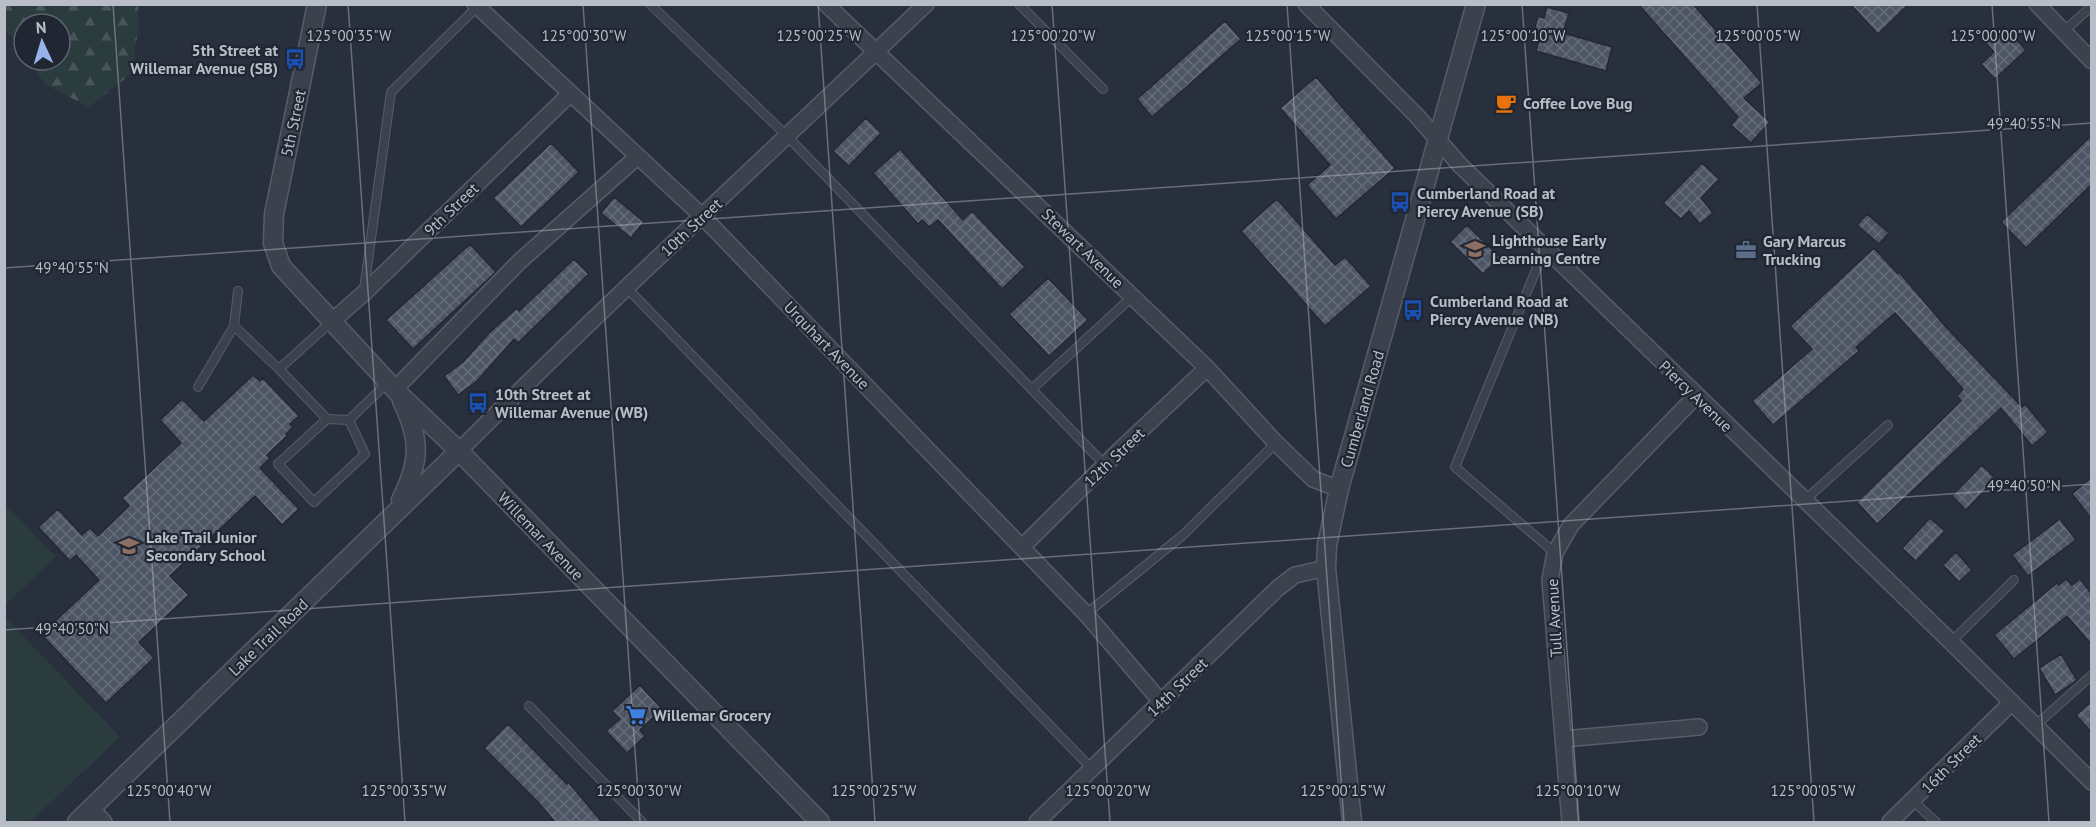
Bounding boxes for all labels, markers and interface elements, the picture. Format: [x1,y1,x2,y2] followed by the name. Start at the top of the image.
[12,12,72,72] north arrow
[35,17,47,37] text: N
[307,26,392,45] text: 125°00'35"W
[542,26,627,45] text: 125°00'30"W
[777,26,862,45] text: 125°00'25"W
[1011,26,1096,45] text: 125°00'20"W
[1246,26,1331,45] text: 125°00'15"W
[1481,26,1566,45] text: 125°00'10"W
[1716,26,1801,45] text: 125°00'05"W
[1951,26,2036,45] text: 125°00'00"W
[130,40,278,78] place label: 5th Street at Willemar Avenue (SB)
[283,47,307,71] bus stop icon: 5th Street at Willemar Avenue (SB)
[276,87,310,158] street label: 5th Street
[1494,91,1518,115] cafe icon: Coffee Love Bug
[1523,93,1633,113] place label: Coffee Love Bug
[1987,114,2061,133] text: 49°40'55"N
[420,178,483,240] street label: 9th Street
[1417,183,1556,221] place label: Cumberland Road at Piercy Avenue (SB)
[1388,190,1412,214] bus stop icon: Cumberland Road at Piercy Avenue (SB)
[656,193,726,260] street label: 10th Street
[1038,204,1128,292] street label: Stewart Avenue
[1492,230,1607,268] place label: Lighthouse Early Learning Centre
[1763,231,1846,269] place label: Gary Marcus Trucking
[1463,237,1487,261] school or university icon: Lighthouse Early Learning Centre
[1734,238,1758,262] office icon: Gary Marcus Trucking
[35,258,109,277] text: 49°40'55"N
[1430,291,1569,329] place label: Cumberland Road at Piercy Avenue (NB)
[780,297,874,393] street label: Urquhart Avenue
[1401,298,1425,322] bus stop icon: Cumberland Road at Piercy Avenue (NB)
[1336,348,1388,470] street label: Cumberland Road
[1655,356,1737,436] street label: Piercy Avenue
[495,384,648,422] place label: 10th Street at Willemar Avenue (WB)
[466,391,490,415] bus stop icon: 10th Street at Willemar Avenue (WB)
[1079,423,1149,491] street label: 12th Street
[1987,476,2061,495] text: 49°40'50"N
[494,488,588,584] street label: Willemar Avenue
[146,527,266,565] place label: Lake Trail Junior Secondary School
[117,534,141,558] school or university icon: Lake Trail Junior Secondary School
[1542,578,1566,658] street label: Tull Avenue
[224,594,312,680] street label: Lake Trail Road
[35,619,109,638] text: 49°40'50"N
[1142,653,1212,721] street label: 14th Street
[624,703,648,727] supermarket icon: Willemar Grocery
[653,705,771,725] place label: Willemar Grocery
[1917,728,1986,797] street label: 16th Street
[127,781,212,800] text: 125°00'40"W
[362,781,447,800] text: 125°00'35"W
[597,781,682,800] text: 125°00'30"W
[832,781,917,800] text: 125°00'25"W
[1066,781,1151,800] text: 125°00'20"W
[1301,781,1386,800] text: 125°00'15"W
[1536,781,1621,800] text: 125°00'10"W
[1771,781,1856,800] text: 125°00'05"W

